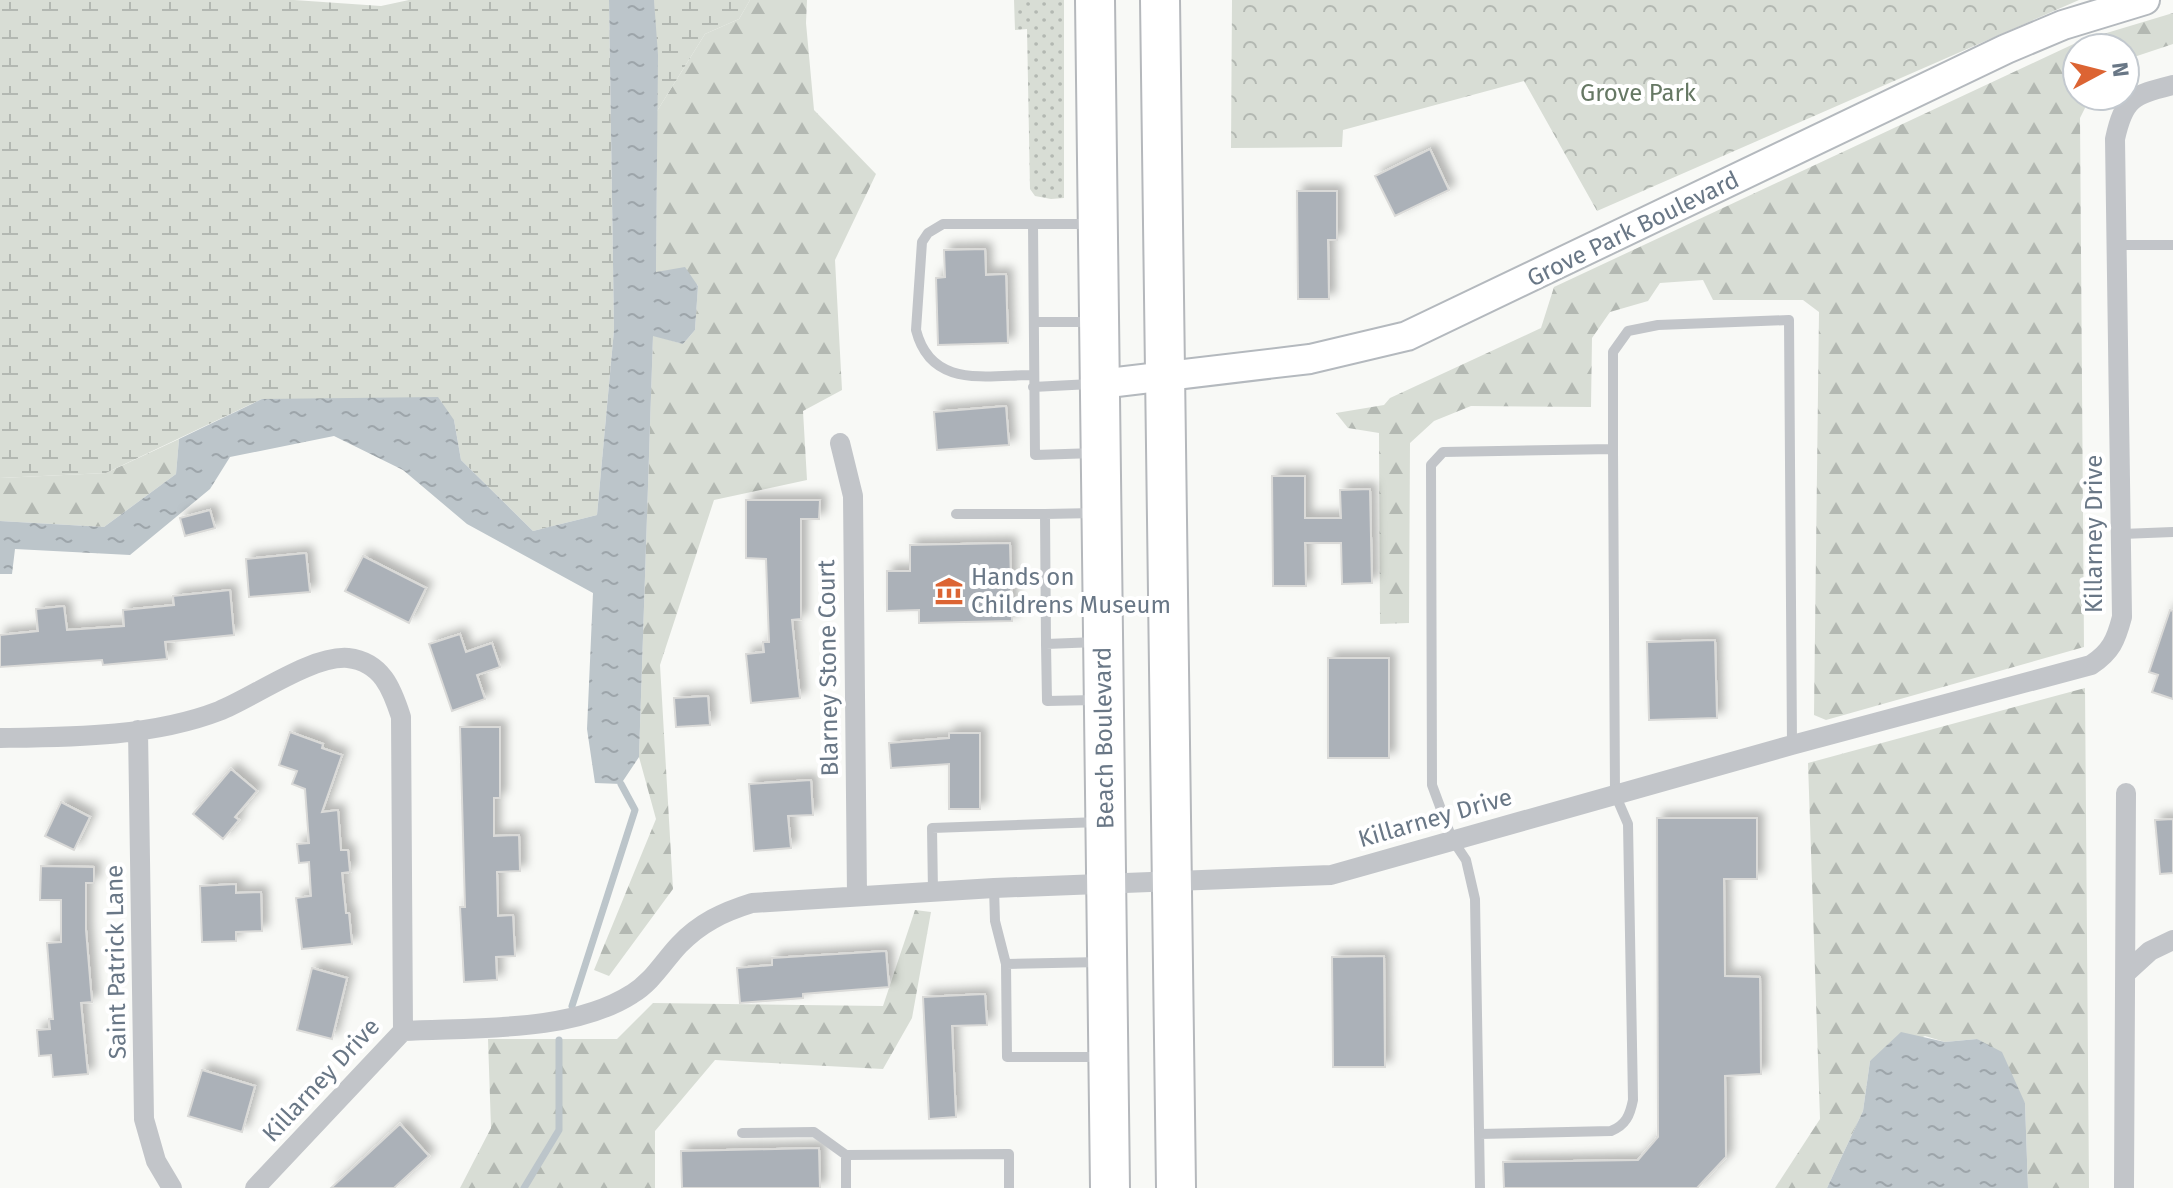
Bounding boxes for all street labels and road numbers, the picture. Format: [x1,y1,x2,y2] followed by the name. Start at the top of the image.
[1523,166,1743,292] street label: Grove Park Boulevard
[2080,455,2108,613] street label: Killarney Drive
[812,559,844,777] street label: Blarney Stone Court
[1088,647,1120,829] street label: Beach Boulevard
[1355,783,1515,853] street label: Killarney Drive
[100,865,132,1059] street label: Saint Patrick Lane
[257,1012,385,1148] street label: Killarney Drive

